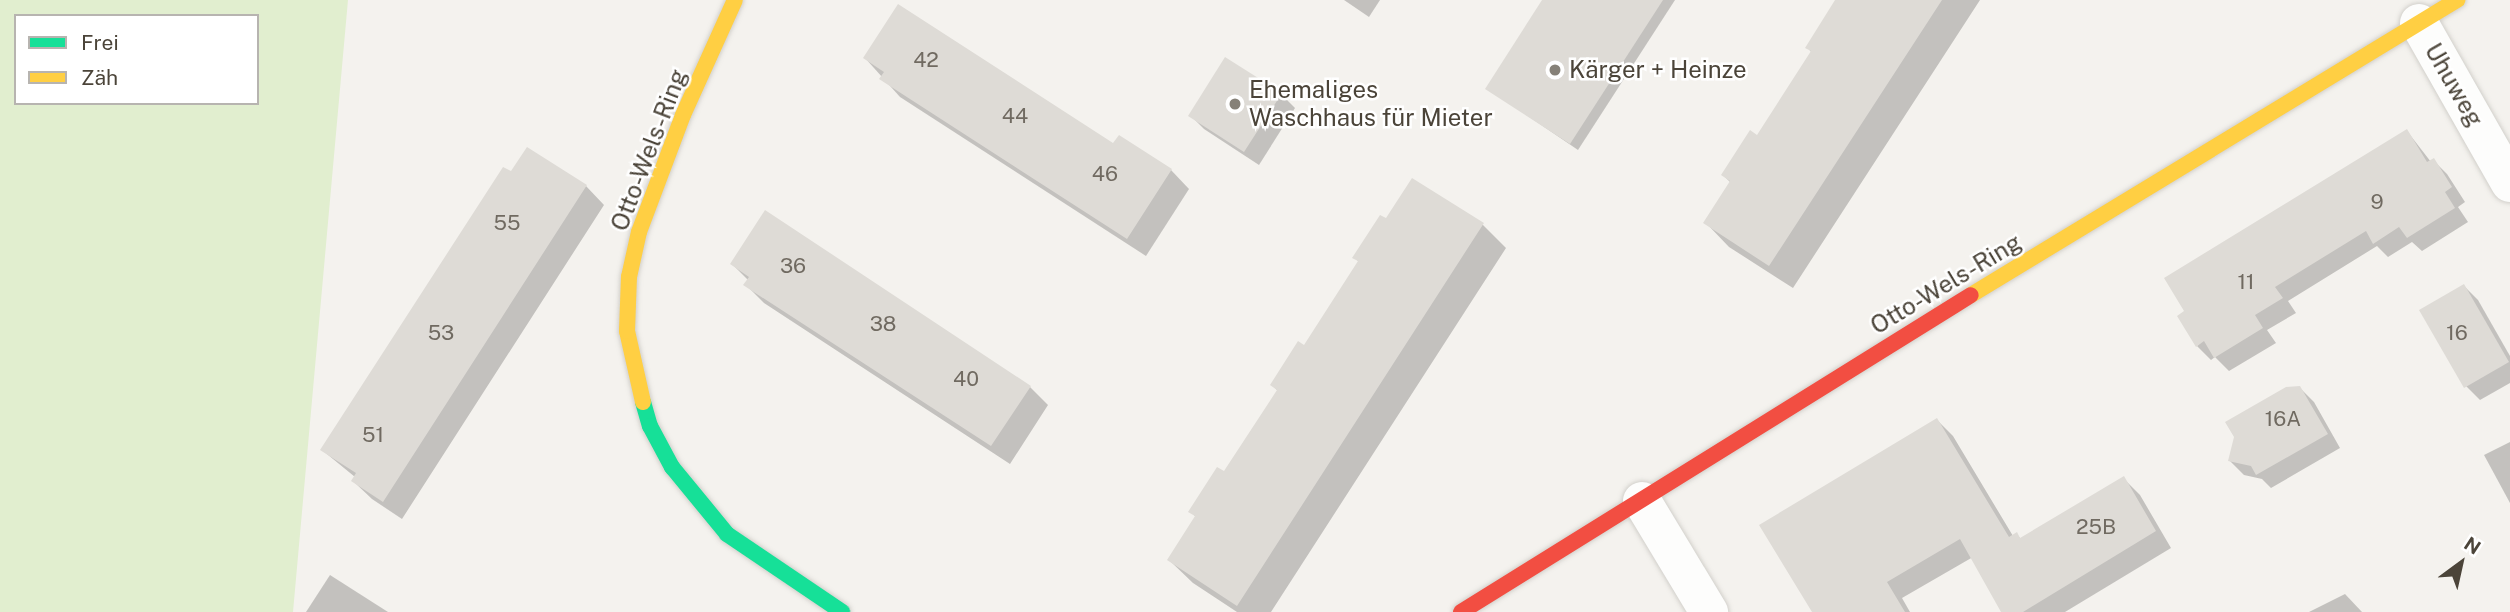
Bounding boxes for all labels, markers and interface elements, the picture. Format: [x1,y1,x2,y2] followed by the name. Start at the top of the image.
[14,14,259,105] legend
[81,30,119,55] text: Frei
[2419,38,2489,132] street label: Uhuweg
[913,47,939,73] house number: 42
[1569,56,1747,84] place label: Kärger + Heinze
[1547,62,1563,78] marker: Kärger + Heinze
[81,65,118,90] text: Zäh
[605,65,693,235] street label: Otto-Wels-Ring
[1249,76,1493,132] place label: Ehemaliges Waschhaus für Mieter
[1227,96,1243,112] marker: Ehemaliges Waschhaus für Mieter
[1002,103,1028,129] house number: 44
[1092,161,1118,187] house number: 46
[2370,189,2384,215] house number: 9
[494,210,520,236] house number: 55
[1865,228,2027,340] street label: Otto-Wels-Ring
[780,253,806,279] house number: 36
[2237,269,2255,295] house number: 11
[870,311,896,337] house number: 38
[428,320,454,346] house number: 53
[2446,320,2468,346] house number: 16
[953,366,979,392] house number: 40
[2265,406,2301,432] house number: 16A
[362,422,384,448] house number: 51
[2076,514,2116,540] house number: 25B
[2426,528,2496,598] north arrow
[2460,532,2485,559] text: N

